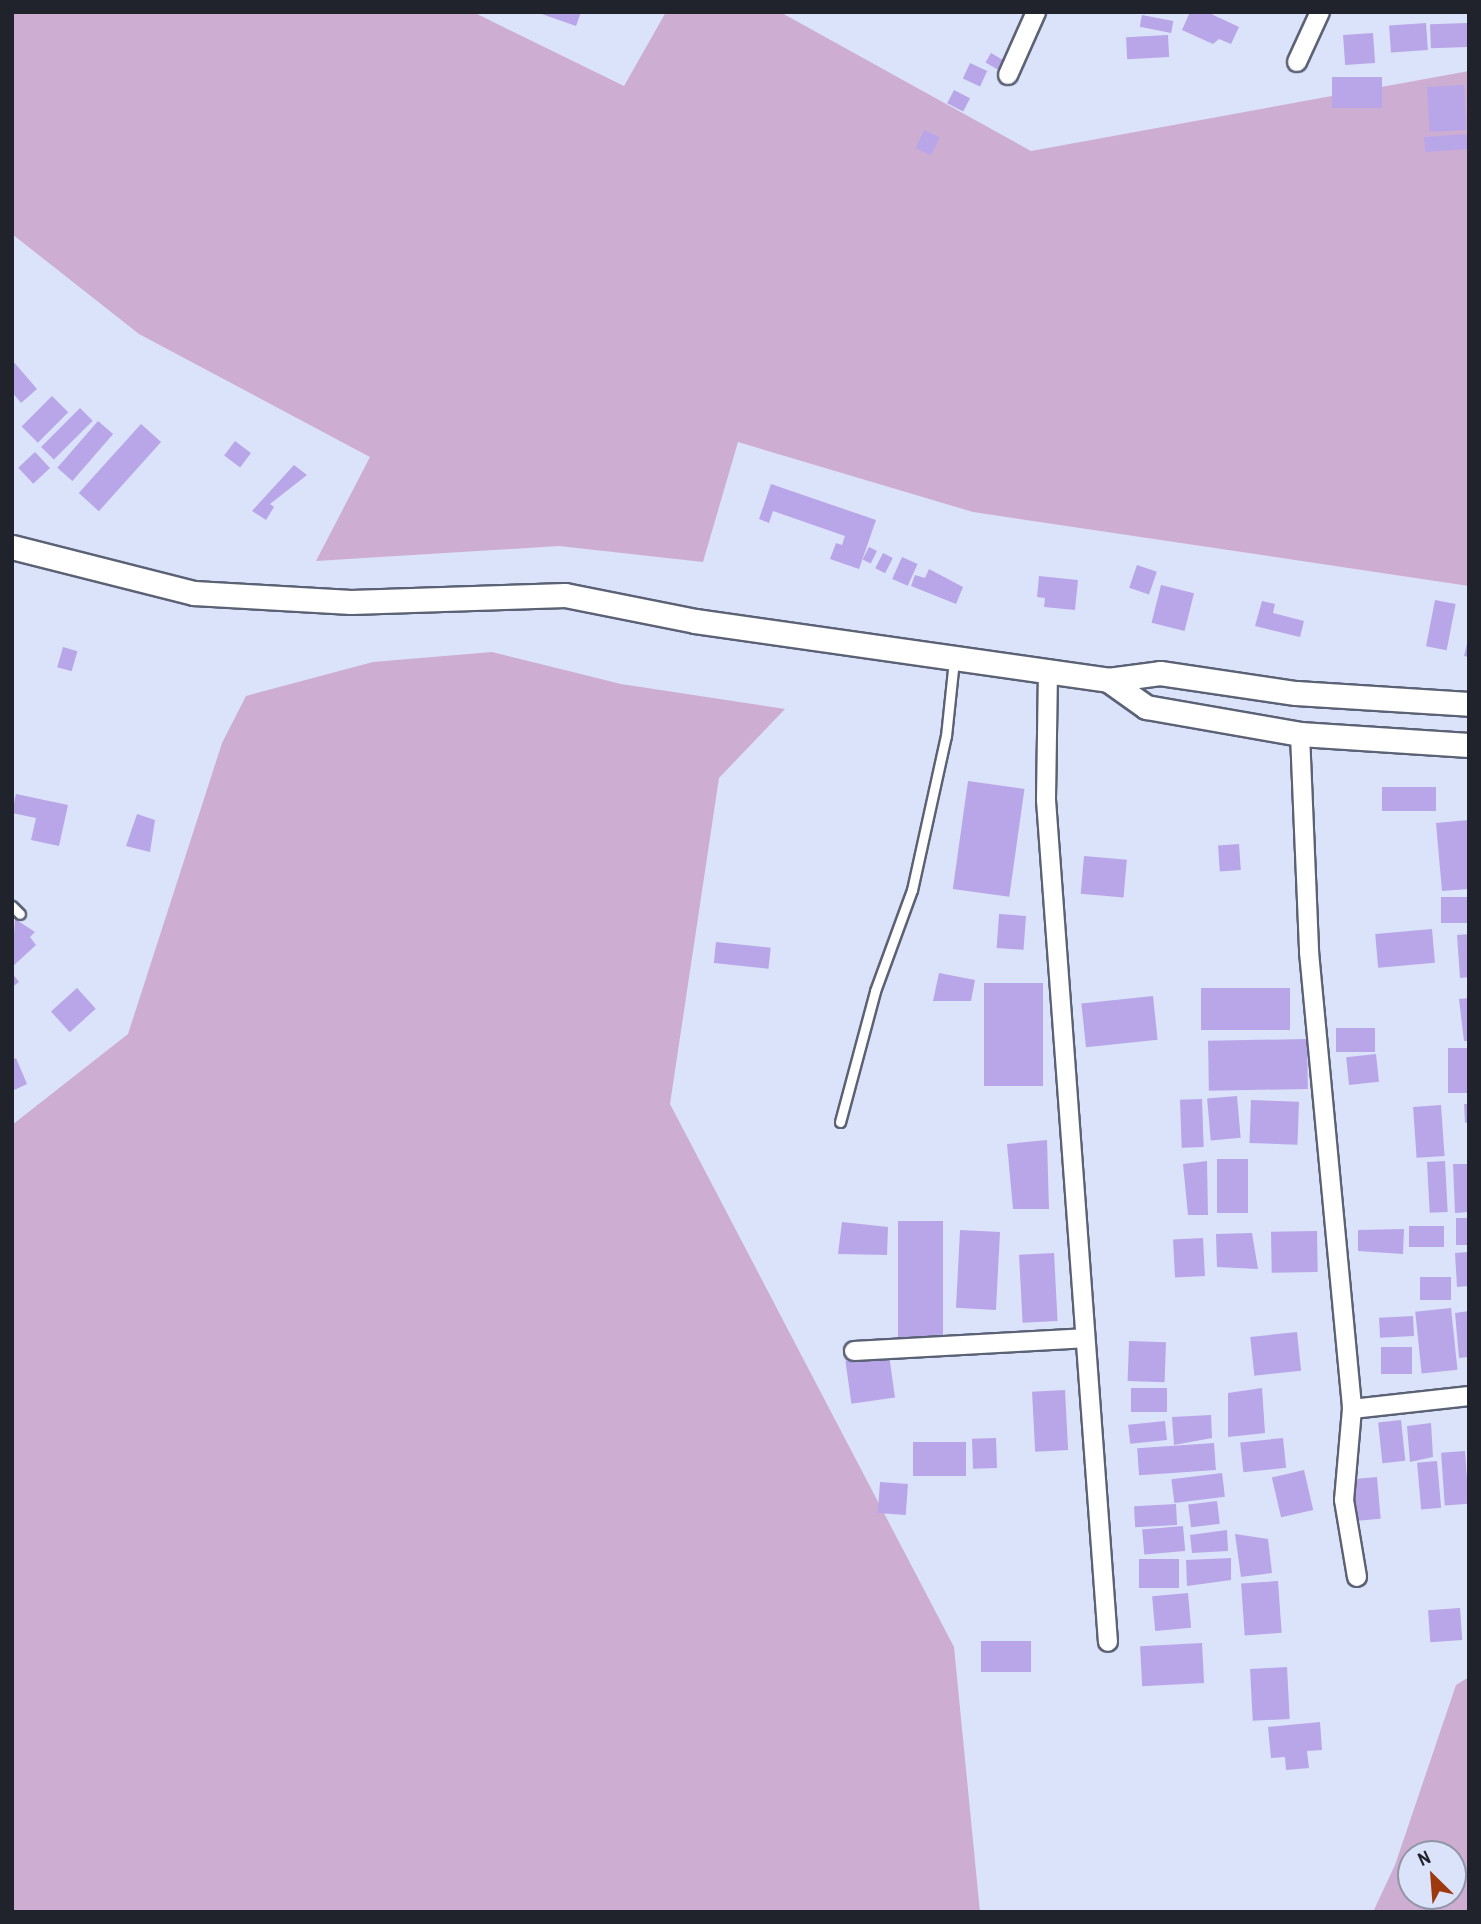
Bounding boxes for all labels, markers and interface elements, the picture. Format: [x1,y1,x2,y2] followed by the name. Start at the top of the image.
[1397,1840,1467,1910] north arrow
[1413,1844,1435,1872] text: N

